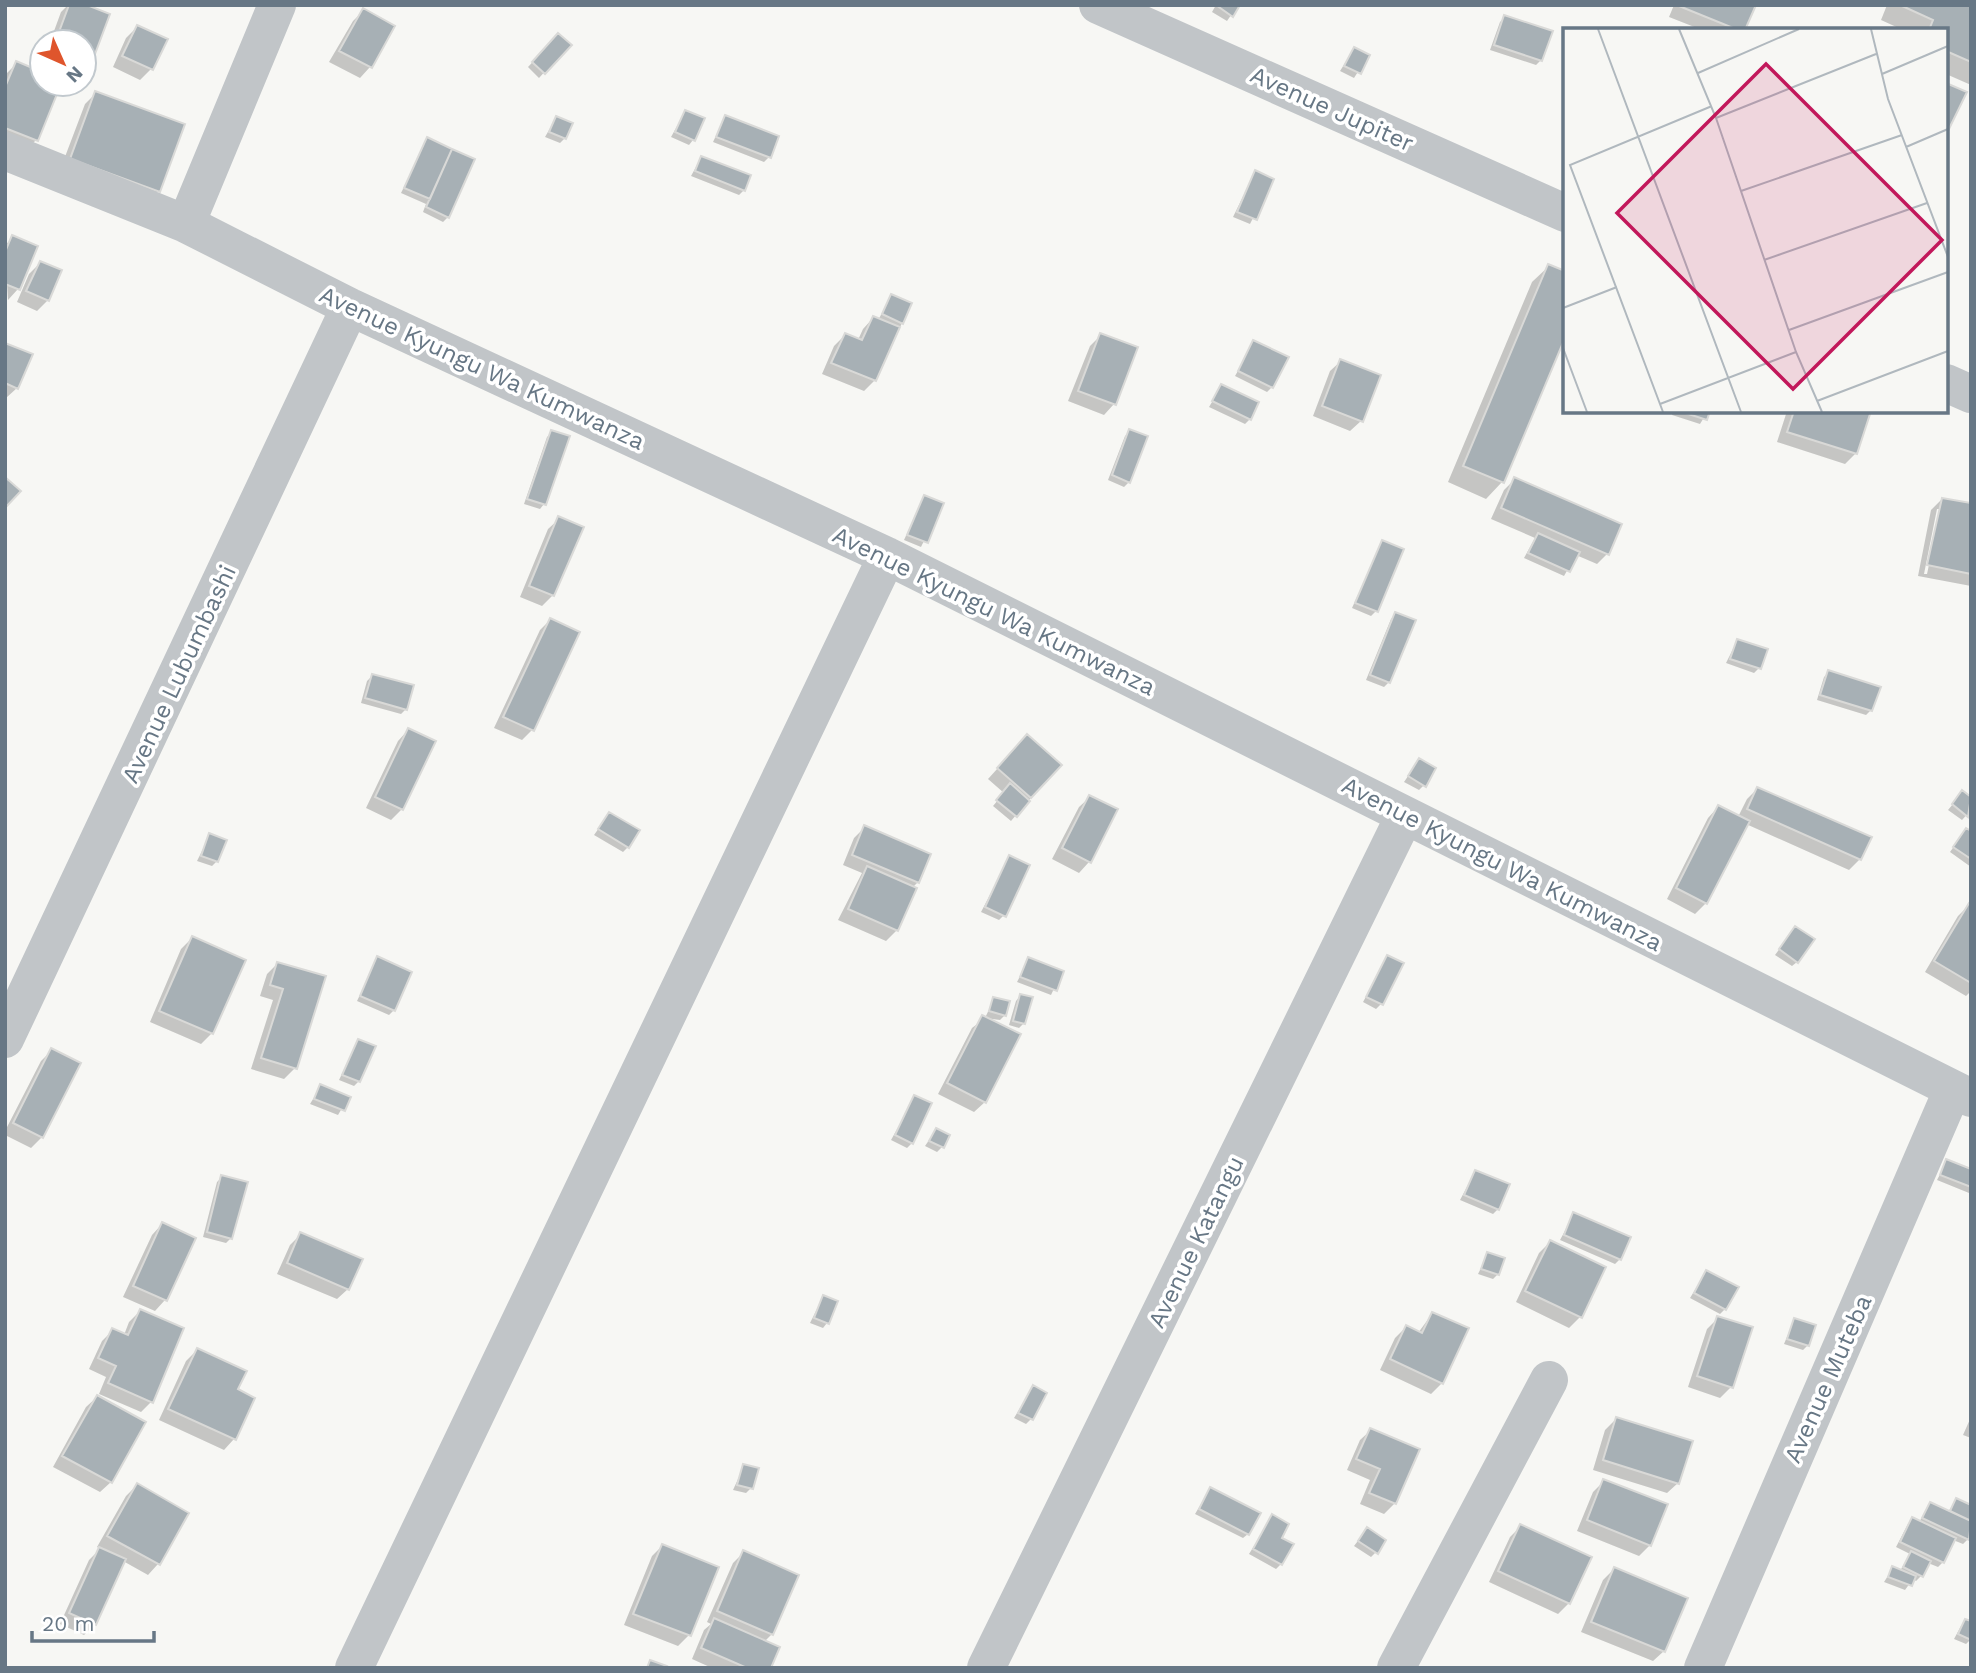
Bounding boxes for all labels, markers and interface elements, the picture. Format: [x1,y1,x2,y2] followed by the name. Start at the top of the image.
[28,28,98,98] north arrow
[1563,28,1948,413] inset map
[1246,60,1418,158] street label: Avenue Jupiter
[62,62,88,88] text: N
[315,280,649,456] street label: Avenue Kyungu Wa Kumwanza
[828,520,1160,702] street label: Avenue Kyungu Wa Kumwanza
[116,561,242,787] street label: Avenue Lubumbashi
[1337,771,1667,957] street label: Avenue Kyungu Wa Kumwanza
[1142,1152,1250,1332] street label: Avenue Katangu
[1778,1291,1878,1467] street label: Avenue Muteba
[32,1600,154,1644] scale bar
[42,1611,94,1636] text: 20 m

